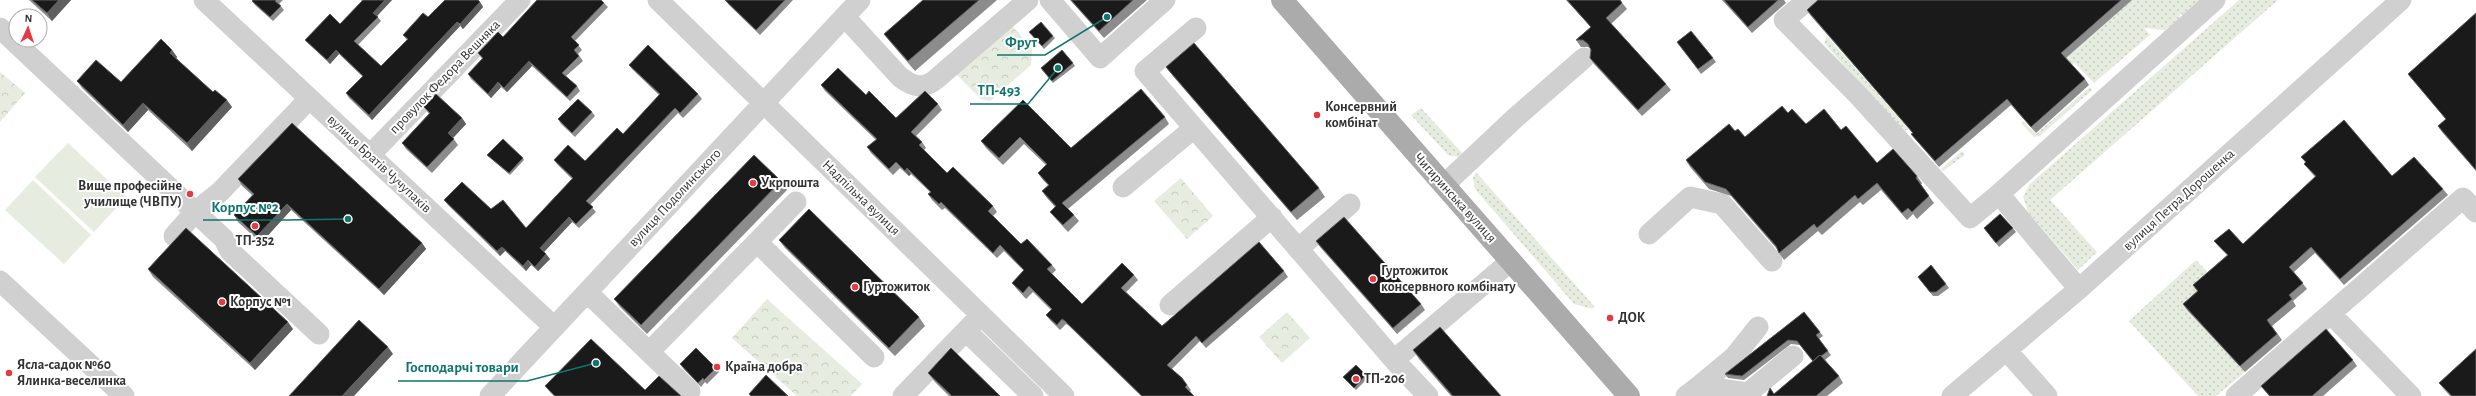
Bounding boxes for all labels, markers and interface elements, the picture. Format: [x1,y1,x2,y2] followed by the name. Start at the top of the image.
[8,8,48,48] north arrow
[24,13,33,24] text: N
[387,17,503,136] street label: провулок Федора Вешняка
[997,28,1045,55] callout: Фрут
[1005,35,1037,50] text: Фрут
[970,77,1028,104] callout: ТП-493
[978,83,1020,98] text: ТП-493
[1325,100,1397,130] place label: Консервний комбінат
[1312,110,1322,120] marker: Консервний комбінат
[324,112,434,216] street label: вулиця Братів Чучупаків
[626,146,724,250] street label: вулиця Подолинського
[2121,146,2238,253] street label: вулиця Петра Дорошенка
[1411,150,1499,246] street label: Чигиринська вулиця
[820,158,902,238] street label: Надпільна вулиця
[761,176,820,190] place label: Укрпошта
[748,178,758,188] marker: Укрпошта
[78,179,182,209] place label: Вище професійне училище (ЧВПУ)
[185,189,195,199] marker: Вище професійне училище (ЧВПУ)
[203,193,287,220] callout: Корпус №2
[211,200,279,215] text: Корпус №2
[250,221,260,231] marker: ТП-352
[236,234,275,248] place label: ТП-352
[1381,264,1516,294] place label: Гуртожиток консервного комбінату
[1368,274,1378,284] marker: Гуртожиток консервного комбінату
[863,280,930,294] place label: Гуртожиток
[850,282,860,292] marker: Гуртожиток
[230,295,292,309] place label: Корпус №1
[217,297,227,307] marker: Корпус №1
[1618,311,1646,325] place label: ДОК
[1605,313,1615,323] marker: ДОК
[398,354,527,381] callout: Господарчі товари
[17,358,127,388] place label: Ясла-садок №60 Ялинка-веселинка
[405,360,519,375] text: Господарчі товари
[725,360,803,374] place label: Країна добра
[712,362,722,372] marker: Країна добра
[4,368,14,378] marker: Ясла-садок №60 Ялинка-веселинка
[1364,372,1405,386] place label: ТП-206
[1351,374,1361,384] marker: ТП-206

